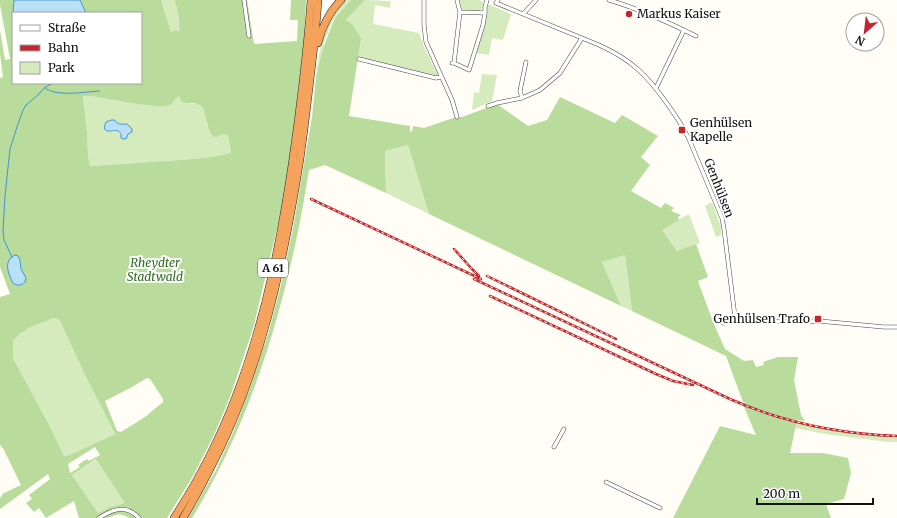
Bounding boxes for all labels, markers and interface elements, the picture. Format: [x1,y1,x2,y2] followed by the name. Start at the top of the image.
[637,6,721,21] place label: Markus Kaiser
[624,9,634,19] marker: Markus Kaiser
[12,12,142,84] legend
[845,12,885,52] north arrow
[48,20,86,35] text: Straße
[853,32,867,49] text: N
[48,40,79,55] text: Bahn
[48,60,75,75] text: Park
[690,115,752,144] place label: Genhülsen Kapelle
[677,125,687,135] marker: Genhülsen Kapelle
[701,156,738,220] street label: Genhülsen
[127,255,183,284] park label: Rheydter Stadtwald
[258,259,288,277] road number: A 61
[714,311,810,326] place label: Genhülsen Trafo
[813,314,823,324] marker: Genhülsen Trafo
[757,480,873,506] scale bar
[763,486,800,501] text: 200 m

